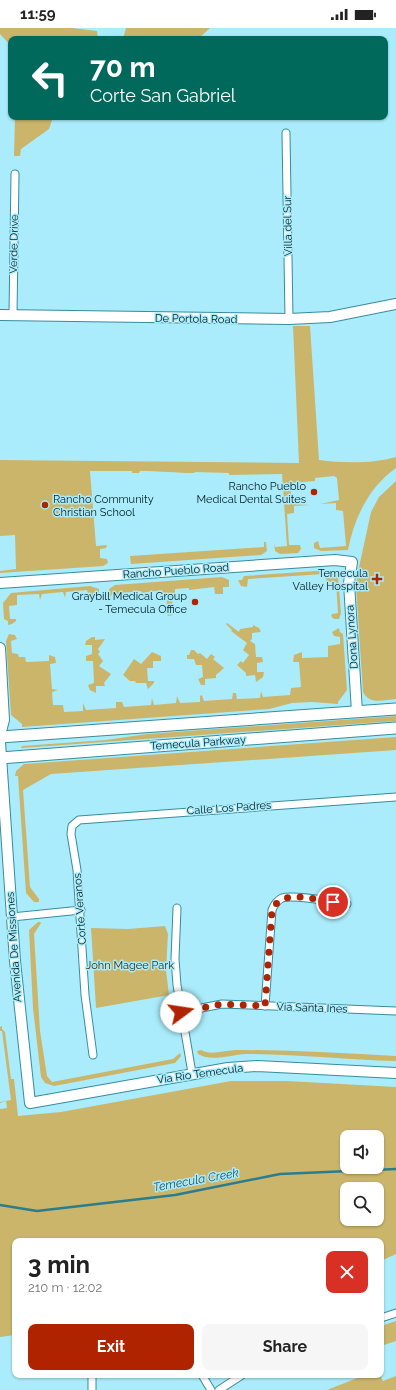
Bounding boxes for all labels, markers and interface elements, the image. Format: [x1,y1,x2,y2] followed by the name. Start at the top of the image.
[20,5,56,23] text: 11:59
[90,51,156,84] text: 70 m
[24,52,76,104] icon: left
[90,85,236,106] text: Corte San Gabriel
[281,196,295,256] street label: Villa del Sur
[7,214,21,274] street label: Verde Drive
[155,312,238,326] street label: De Portola Road
[196,480,306,506] place label: Rancho Pueblo Medical Dental Suites
[309,487,319,497] marker: Rancho Pueblo Medical Dental Suites
[53,493,154,519] place label: Rancho Community Christian School
[40,500,50,510] marker: Rancho Community Christian School
[122,561,230,581] street label: Rancho Pueblo Road
[293,567,368,593] place label: Temecula Valley Hospital
[371,573,383,585] marker: Temecula Valley Hospital
[72,590,188,616] place label: Graybill Medical Group - Temecula Office
[190,597,200,607] marker: Graybill Medical Group - Temecula Office
[343,605,361,669] street label: Dona Lynora
[150,733,246,753] street label: Temecula Parkway
[186,799,272,817] street label: Calle Los Padres
[71,873,89,945] street label: Corte Veranos
[316,885,350,919] pin
[4,891,24,1003] street label: Avenida De Missiones
[322,891,344,913] icon: arrive
[86,959,174,972] park label: John Magee Park
[160,991,202,1033] position arrow
[276,1000,348,1016] street label: Via Santa Ines
[156,1061,244,1087] street label: Via Rio Temecula
[340,1130,384,1226] map controls
[340,1130,384,1174] button: sound
[152,1165,240,1194] water label: Temecula Creek
[340,1182,384,1226] button: search
[28,1250,90,1279] text: 3 min
[326,1251,368,1293] button: close
[28,1280,102,1295] text: 210 m · 12:02
[28,1324,194,1370] button: Exit
[202,1324,368,1370] button: Share

